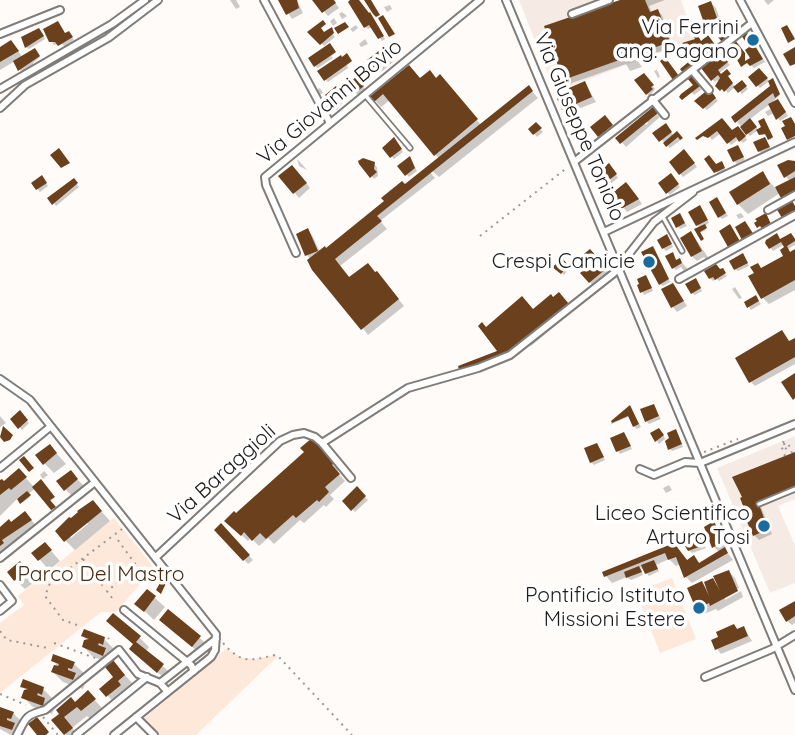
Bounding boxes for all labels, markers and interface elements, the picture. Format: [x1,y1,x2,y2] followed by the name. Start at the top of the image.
[616,15,739,65] place label: Via Ferrini ang. Pagano
[528,29,630,225] street label: Via Giuseppe Toniolo
[745,32,761,48] marker: Via Ferrini ang. Pagano
[252,34,408,170] street label: Via Giovanni Bovio
[492,249,635,275] place label: Crespi Camicie
[641,254,657,270] marker: Crespi Camicie
[163,419,281,529] street label: Via Baraggioli
[595,501,750,551] place label: Liceo Scientifico Arturo Tosi
[756,518,772,534] marker: Liceo Scientifico Arturo Tosi
[17,562,185,588] park label: Parco Del Mastro
[525,583,685,633] place label: Pontificio Istituto Missioni Estere
[691,600,707,616] marker: Pontificio Istituto Missioni Estere

